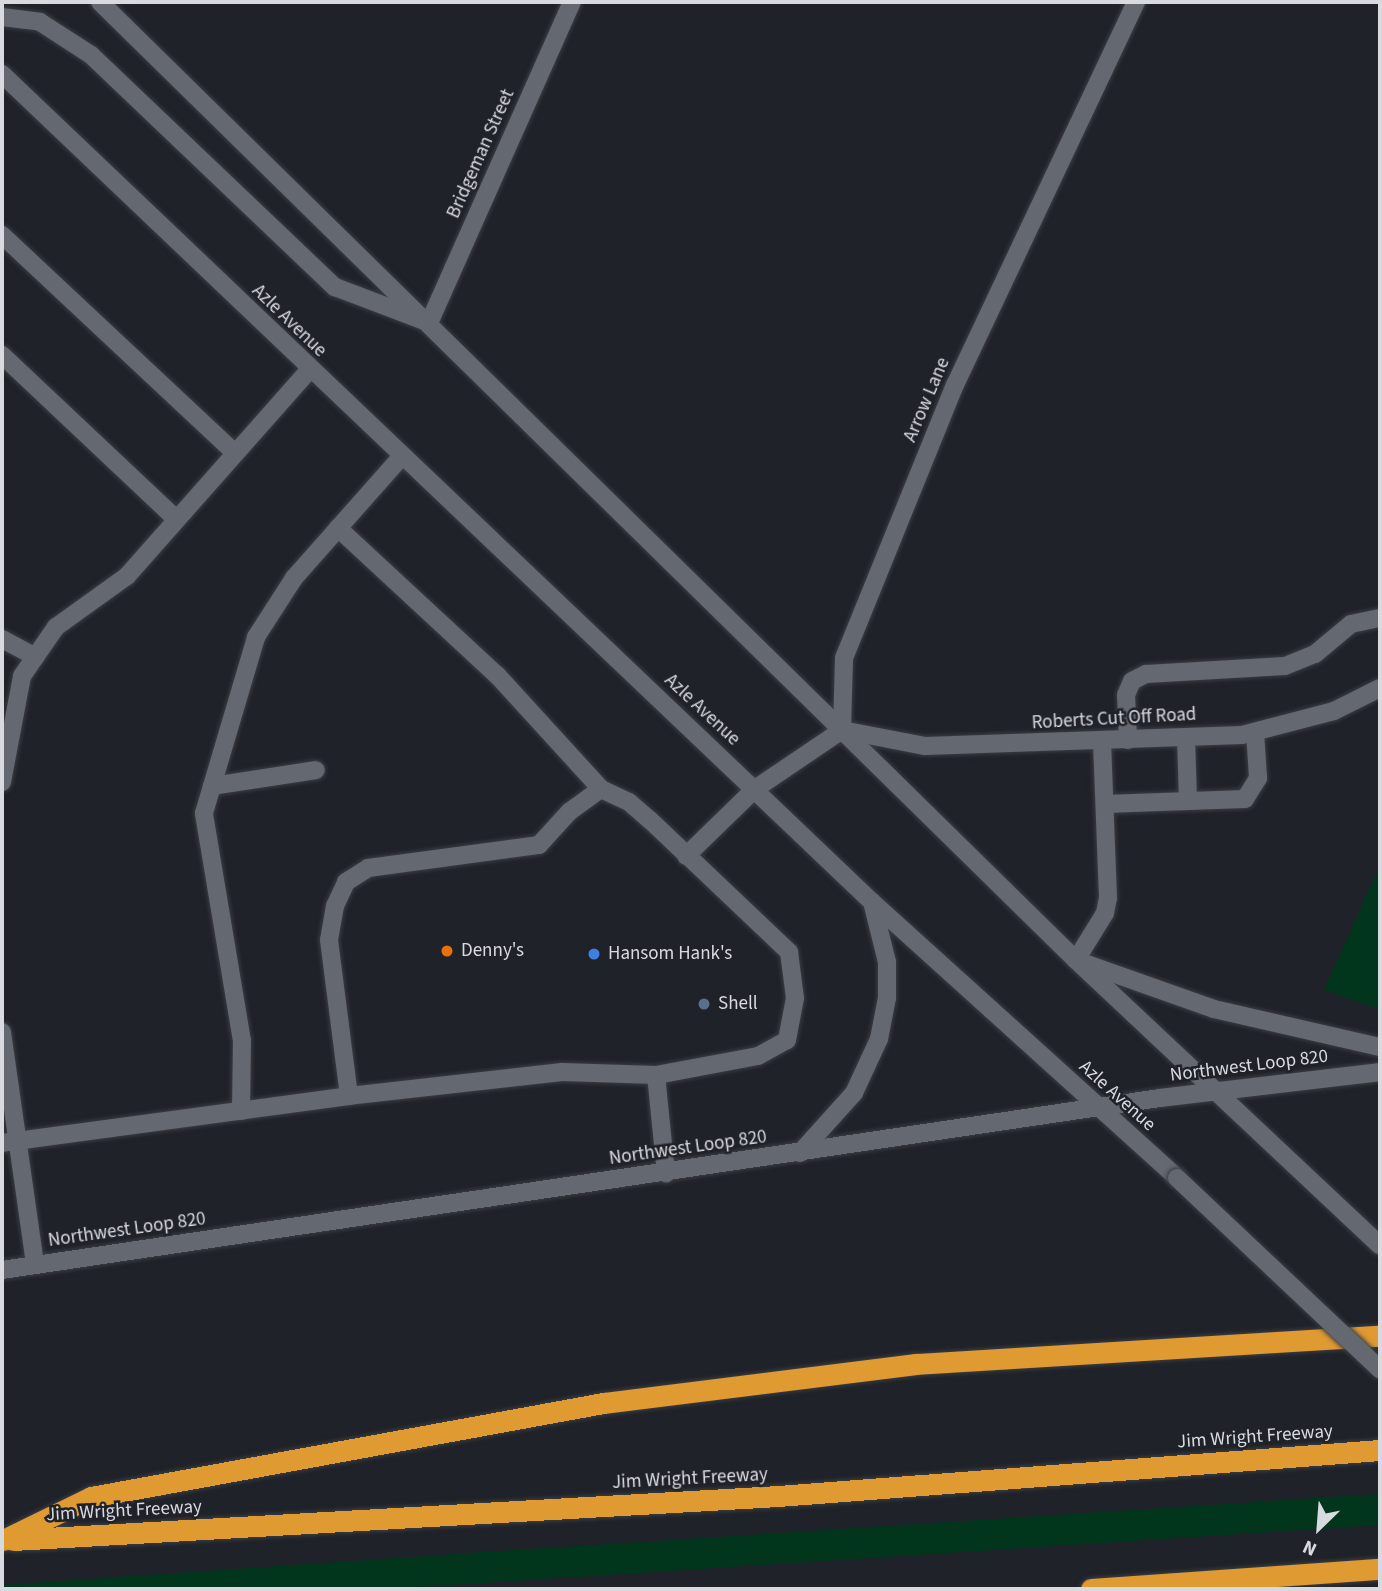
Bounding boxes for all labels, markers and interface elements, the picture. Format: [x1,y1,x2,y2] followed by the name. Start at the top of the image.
[442,86,520,222] street label: Bridgeman Street
[247,280,331,362] street label: Azle Avenue
[899,354,955,446] street label: Arrow Lane
[659,669,745,751] street label: Azle Avenue
[1031,703,1197,735] street label: Roberts Cut Off Road
[461,940,524,962] place label: Denny's
[439,943,455,959] marker: Denny's
[608,943,732,965] place label: Hansom Hank's
[586,946,602,962] marker: Hansom Hank's
[718,993,758,1015] place label: Shell
[696,996,712,1012] marker: Shell
[1169,1045,1329,1087] street label: Northwest Loop 820
[1074,1056,1160,1136] street label: Azle Avenue
[608,1126,768,1170] street label: Northwest Loop 820
[47,1208,207,1252] street label: Northwest Loop 820
[1176,1420,1334,1454] street label: Jim Wright Freeway
[612,1464,768,1494] street label: Jim Wright Freeway
[1284,1493,1354,1563] north arrow
[46,1496,202,1526] street label: Jim Wright Freeway
[1298,1533,1321,1562] text: N

